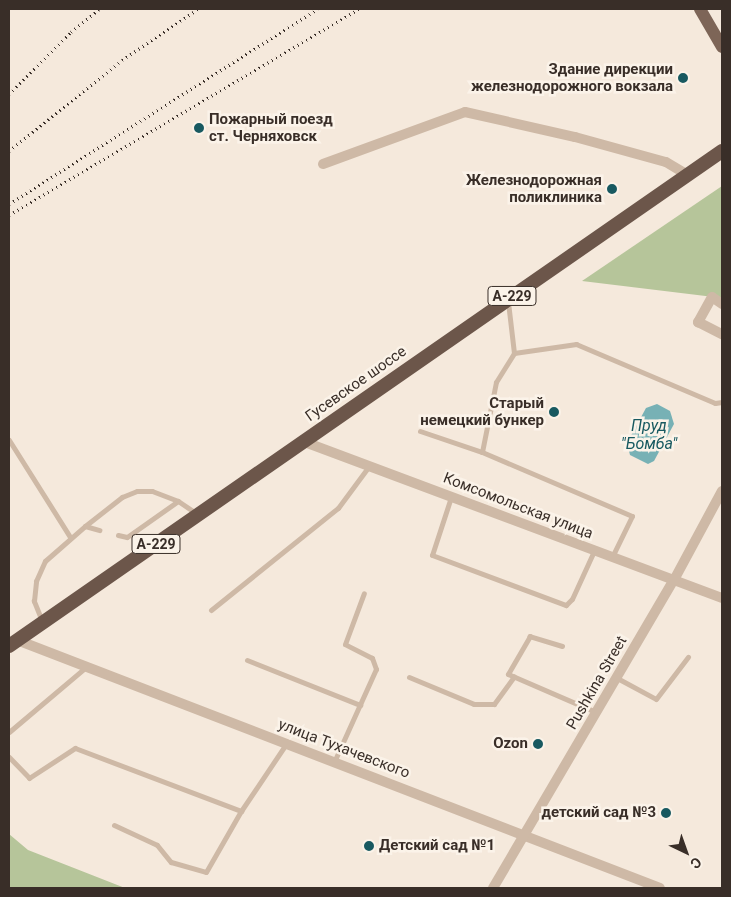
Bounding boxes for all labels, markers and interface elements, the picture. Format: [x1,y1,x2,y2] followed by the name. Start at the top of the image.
[471,60,673,95] place label: Здание дирекции железнодорожного вокзала
[677,72,689,84] marker: Здание дирекции железнодорожного вокзала
[209,110,333,145] place label: Пожарный поезд ст. Черняховск
[193,122,205,134] marker: Пожарный поезд ст. Черняховск
[466,171,602,206] place label: Железнодорожная поликлиника
[606,183,618,195] marker: Железнодорожная поликлиника
[487,284,537,308] road number: А-229
[302,342,410,426] street label: Гусевское шоссе
[420,394,544,429] place label: Старый немецкий бункер
[548,406,560,418] marker: Старый немецкий бункер
[621,416,677,454] water label: Пруд "Бомба"
[440,469,596,543] street label: Комсомольская улица
[131,532,181,556] road number: А-229
[563,633,631,733] street label: Pushkina Street
[276,716,412,782] street label: улица Тухачевского
[493,735,528,753] place label: Ozon
[532,738,544,750] marker: Ozon
[542,804,656,822] place label: детский сад №3
[660,807,672,819] marker: детский сад №3
[661,827,711,877] north arrow
[379,837,495,855] place label: Детский сад №1
[363,840,375,852] marker: Детский сад №1
[687,854,705,872] text: С

